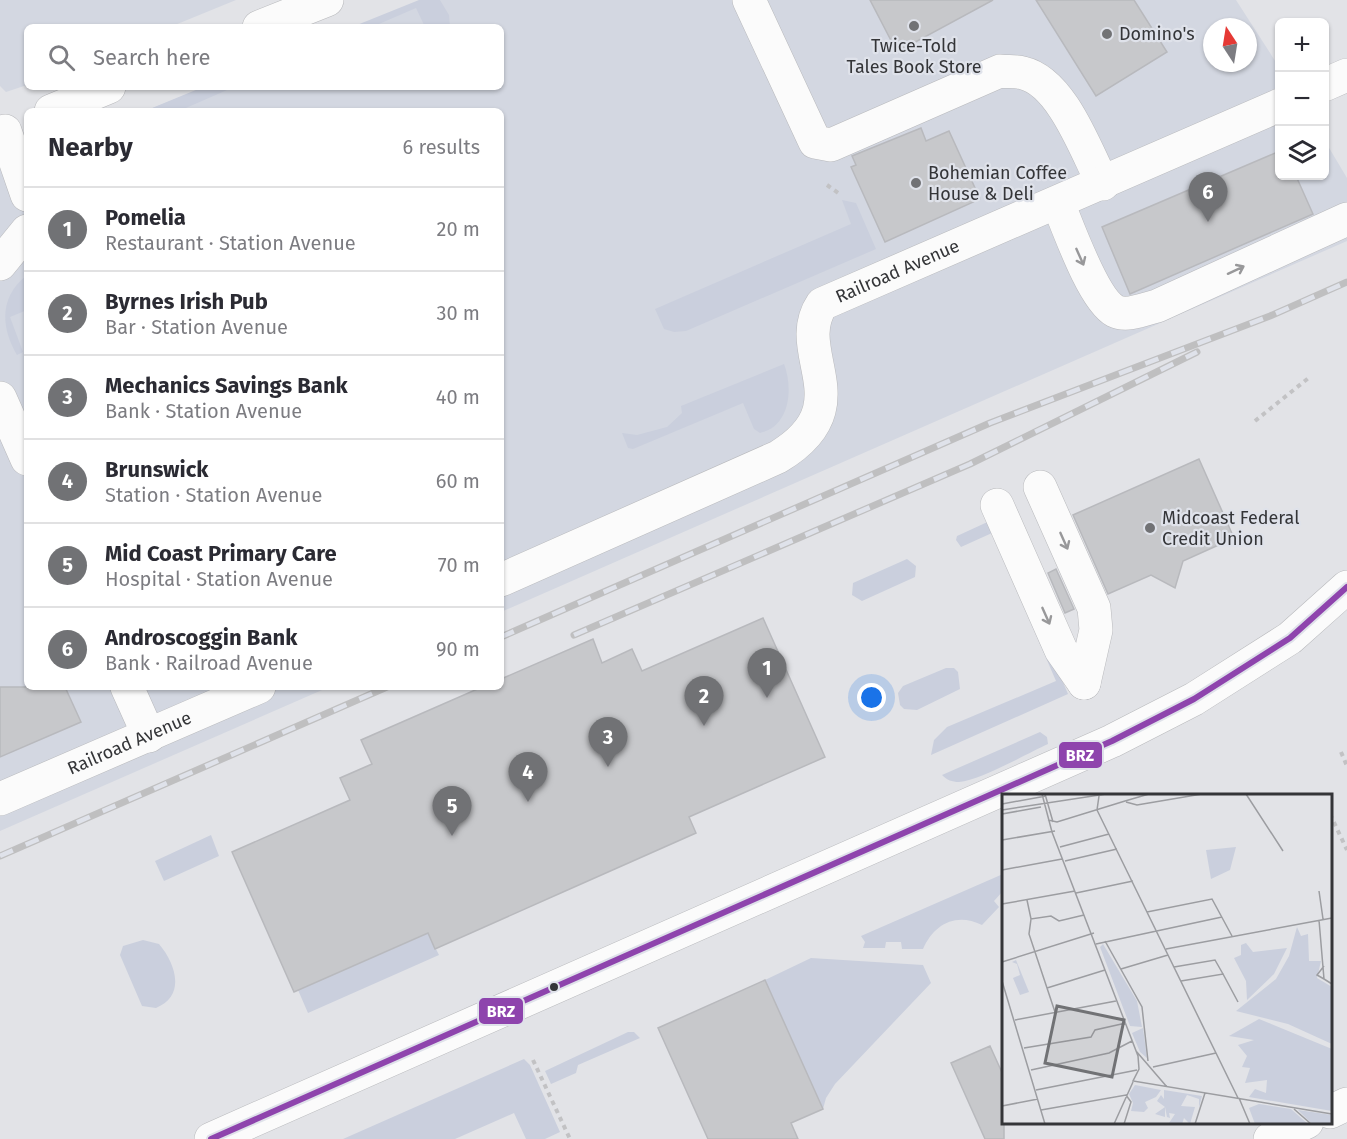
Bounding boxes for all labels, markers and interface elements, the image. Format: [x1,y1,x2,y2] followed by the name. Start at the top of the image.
[1203,18,1257,72] north arrow
[1275,18,1329,180] map controls
[1275,18,1329,72] button: +
[907,19,921,33] marker: Twice-Told Tales Book Store
[1119,23,1195,45] place label: Domino's
[24,24,504,90] search box
[1100,27,1114,41] marker: Domino's
[847,35,981,78] place label: Twice-Told Tales Book Store
[45,41,78,74] icon: search
[93,44,211,71] text: Search here
[1275,72,1329,126] button: −
[1275,126,1329,180] button: layers
[48,132,133,163] text: Nearby
[403,135,480,159] text: 6 results
[928,162,1067,205] place label: Bohemian Coffee House & Deli
[1188,172,1228,222] pin: 6
[909,176,923,190] marker: Bohemian Coffee House & Deli
[105,204,186,231] text: Pomelia
[63,217,72,241] text: 1
[437,217,480,241] text: 20 m
[105,231,356,255] text: Restaurant · Station Avenue
[832,235,963,308] street label: Railroad Avenue
[1075,247,1087,265] one-way arrow
[1226,263,1244,275] one-way arrow
[105,288,268,315] text: Byrnes Irish Pub
[62,301,73,325] text: 2
[436,301,480,325] text: 30 m
[105,315,288,339] text: Bar · Station Avenue
[105,372,348,399] text: Mechanics Savings Bank
[62,385,73,409] text: 3
[436,385,480,409] text: 40 m
[105,399,302,423] text: Bank · Station Avenue
[105,456,208,483] text: Brunswick
[62,469,73,493] text: 4
[436,469,480,493] text: 60 m
[105,483,322,507] text: Station · Station Avenue
[1162,507,1300,550] place label: Midcoast Federal Credit Union
[1143,521,1157,535] marker: Midcoast Federal Credit Union
[1059,531,1070,549] one-way arrow
[105,540,337,567] text: Mid Coast Primary Care
[62,553,73,577] text: 5
[438,553,480,577] text: 70 m
[105,567,333,591] text: Hospital · Station Avenue
[1041,607,1052,625] one-way arrow
[105,624,297,651] text: Androscoggin Bank
[62,637,73,661] text: 6
[436,637,480,661] text: 90 m
[748,648,786,698] pin: 1
[105,651,313,675] text: Bank · Railroad Avenue
[684,676,724,726] pin: 2
[857,683,886,712] your location
[64,707,195,779] street label: Railroad Avenue
[588,718,628,767] pin: 3
[1058,741,1103,769] line badge: BRZ
[1066,746,1094,765] text: BRZ
[508,752,548,802] pin: 4
[432,786,472,836] pin: 5
[1002,794,1332,1124] inset map
[548,981,560,993] unlabelled marker
[478,997,524,1025] line badge: BRZ
[487,1002,515,1021] text: BRZ

